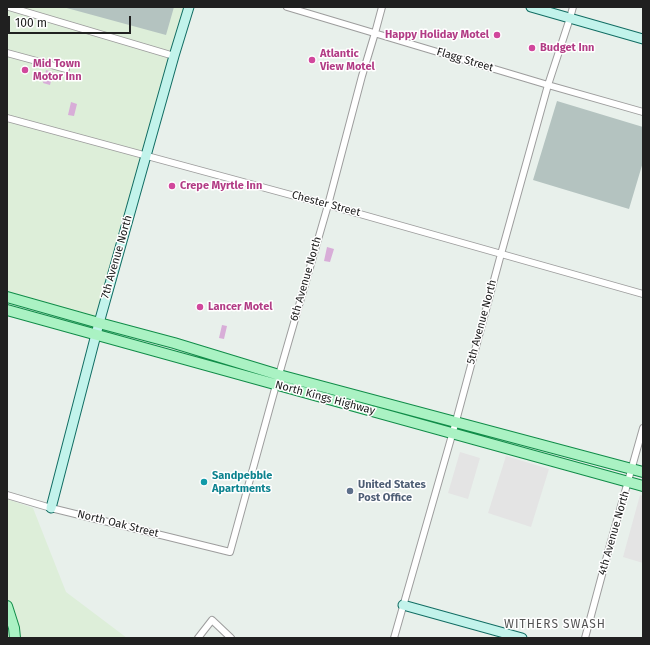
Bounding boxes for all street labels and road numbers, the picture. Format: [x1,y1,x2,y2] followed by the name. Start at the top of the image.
[435,45,495,75] street label: Flagg Street
[290,189,362,219] street label: Chester Street
[99,214,135,300] street label: 7th Avenue North
[288,235,324,323] street label: 6th Avenue North
[464,278,500,366] street label: 5th Avenue North
[274,378,376,418] street label: North Kings Highway
[596,489,632,577] street label: 4th Avenue North
[76,508,160,540] street label: North Oak Street

